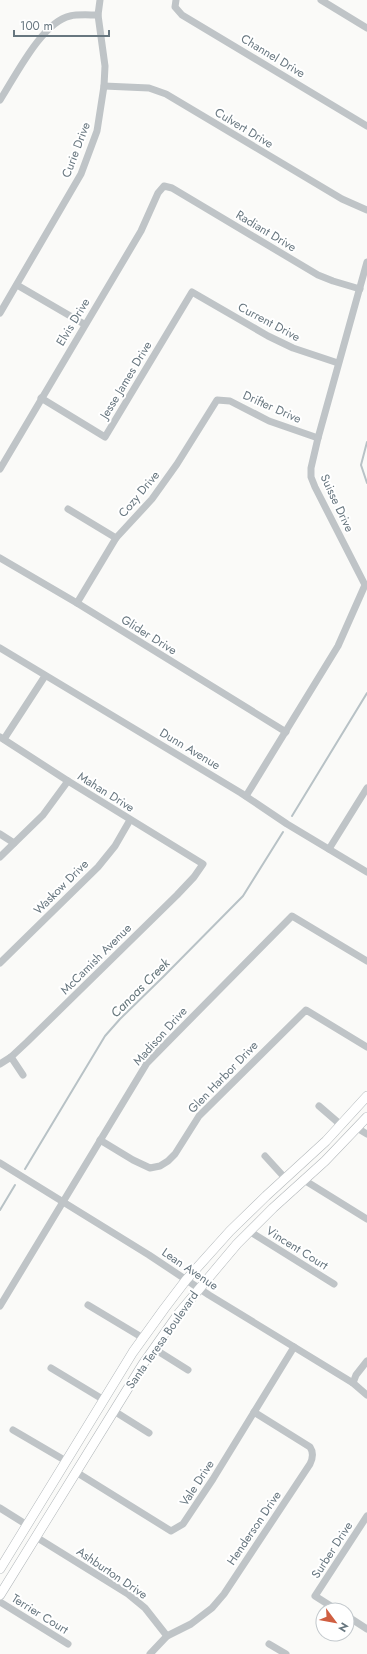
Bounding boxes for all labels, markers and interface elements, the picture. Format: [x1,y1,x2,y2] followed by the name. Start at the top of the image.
[14,12,109,38] scale bar
[20,17,53,35] text: 100 m
[237,30,309,82] street label: Channel Drive
[211,103,277,153] street label: Culvert Drive
[57,120,95,180] street label: Curie Drive
[232,206,300,256] street label: Radiant Drive
[52,295,94,349] street label: Elvis Drive
[235,298,303,346] street label: Current Drive
[95,338,156,424] street label: Jesse James Drive
[240,386,304,428] street label: Drifter Drive
[114,467,164,521] street label: Cozy Drive
[316,471,358,535] street label: Suisse Drive
[118,611,180,659] street label: Glider Drive
[156,724,224,774] street label: Dunn Avenue
[74,767,138,817] street label: Mahan Drive
[29,855,93,919] street label: Waskow Drive
[56,919,136,999] street label: McCamish Avenue
[106,954,174,1022] water label: Canoas Creek
[129,1003,191,1069] street label: Madison Drive
[184,1037,262,1117] street label: Glen Harbor Drive
[263,1222,332,1274] street label: Vincent Court
[158,1243,222,1295] street label: Lean Avenue
[121,1287,203,1393] street label: Santa Teresa Boulevard
[175,1456,219,1510] street label: Vale Drive
[222,1487,286,1569] street label: Henderson Drive
[307,1518,357,1582] street label: Surber Drive
[73,1543,151,1603] street label: Ashburton Drive
[8,1589,72,1639] street label: Terrier Court
[315,1602,355,1642] north arrow
[334,1619,353,1635] text: N

